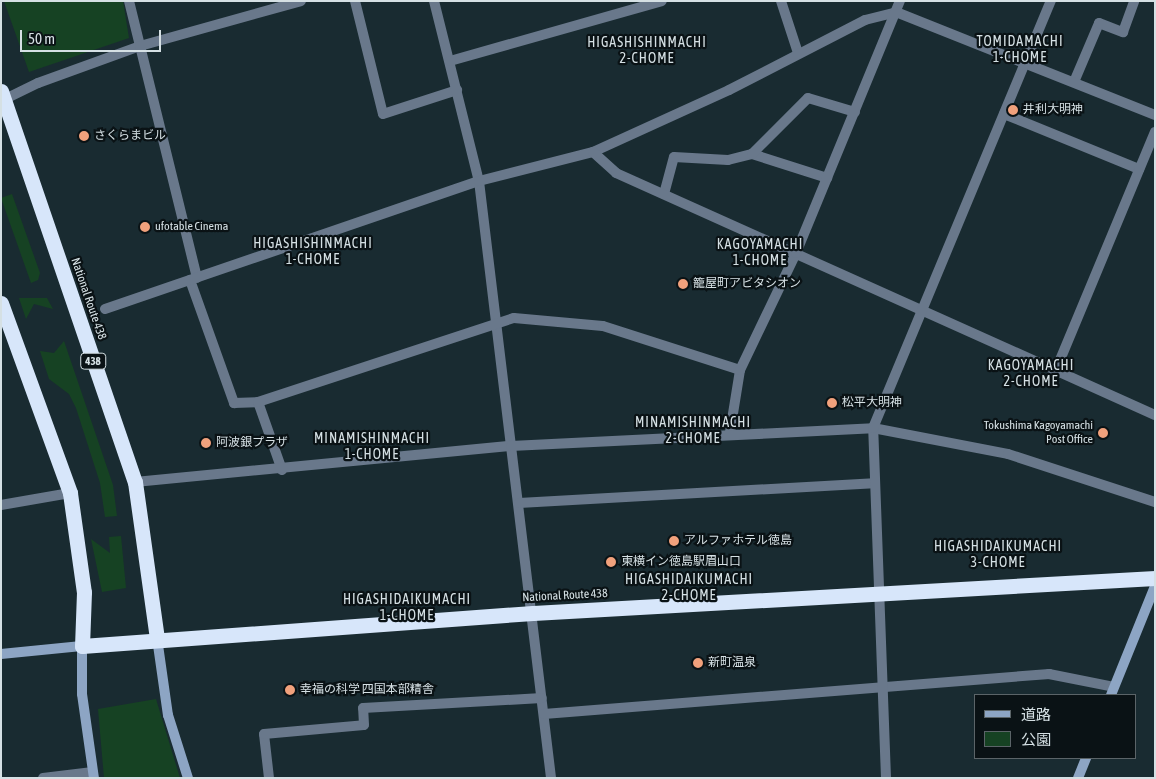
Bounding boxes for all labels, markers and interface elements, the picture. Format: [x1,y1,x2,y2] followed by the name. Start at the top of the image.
[22,20,164,52] scale bar
[28,30,55,47] text: 50 m
[975,33,1065,65] district label: TOMIDAMACHI 1-CHOME
[585,34,709,66] district label: HIGASHISHINMACHI 2-CHOME
[1023,103,1083,117] place label: 井利大明神
[1007,104,1019,116] marker: 井利大明神
[94,129,166,143] place label: さくらまビル
[78,130,90,142] marker: さくらまビル
[155,220,228,234] place label: ufotable Cinema
[139,221,151,233] marker: ufotable Cinema
[251,235,375,268] district label: HIGASHISHINMACHI 1-CHOME
[715,236,805,268] district label: KAGOYAMACHI 1-CHOME
[67,256,109,342] street label: National Route 438
[693,277,801,291] place label: 籠屋町アビタシオン
[677,278,689,290] marker: 籠屋町アビタシオン
[79,352,107,370] road number: 438
[986,357,1076,390] district label: KAGOYAMACHI 2-CHOME
[842,396,902,410] place label: 松平大明神
[826,397,838,409] marker: 松平大明神
[633,414,753,447] district label: MINAMISHINMACHI 2-CHOME
[984,419,1093,447] place label: Tokushima Kagoyamachi Post Office
[1097,427,1109,439] marker: Tokushima Kagoyamachi Post Office
[312,430,432,462] district label: MINAMISHINMACHI 1-CHOME
[216,436,288,450] place label: 阿波銀プラザ
[200,437,212,449] marker: 阿波銀プラザ
[684,534,792,548] place label: アルファホテル徳島
[668,535,680,547] marker: アルファホテル徳島
[932,538,1064,570] district label: HIGASHIDAIKUMACHI 3-CHOME
[621,555,741,569] place label: 東横イン徳島駅眉山口
[605,556,617,568] marker: 東横イン徳島駅眉山口
[623,571,755,604] district label: HIGASHIDAIKUMACHI 2-CHOME
[522,587,608,605] street label: National Route 438
[341,591,473,624] district label: HIGASHIDAIKUMACHI 1-CHOME
[708,656,756,670] place label: 新町温泉
[692,657,704,669] marker: 新町温泉
[300,683,434,697] place label: 幸福の科学 四国本部精舎
[284,684,296,696] marker: 幸福の科学 四国本部精舎
[974,694,1136,759] legend
[1021,706,1051,723] text: 道路
[1021,731,1051,748] text: 公園

